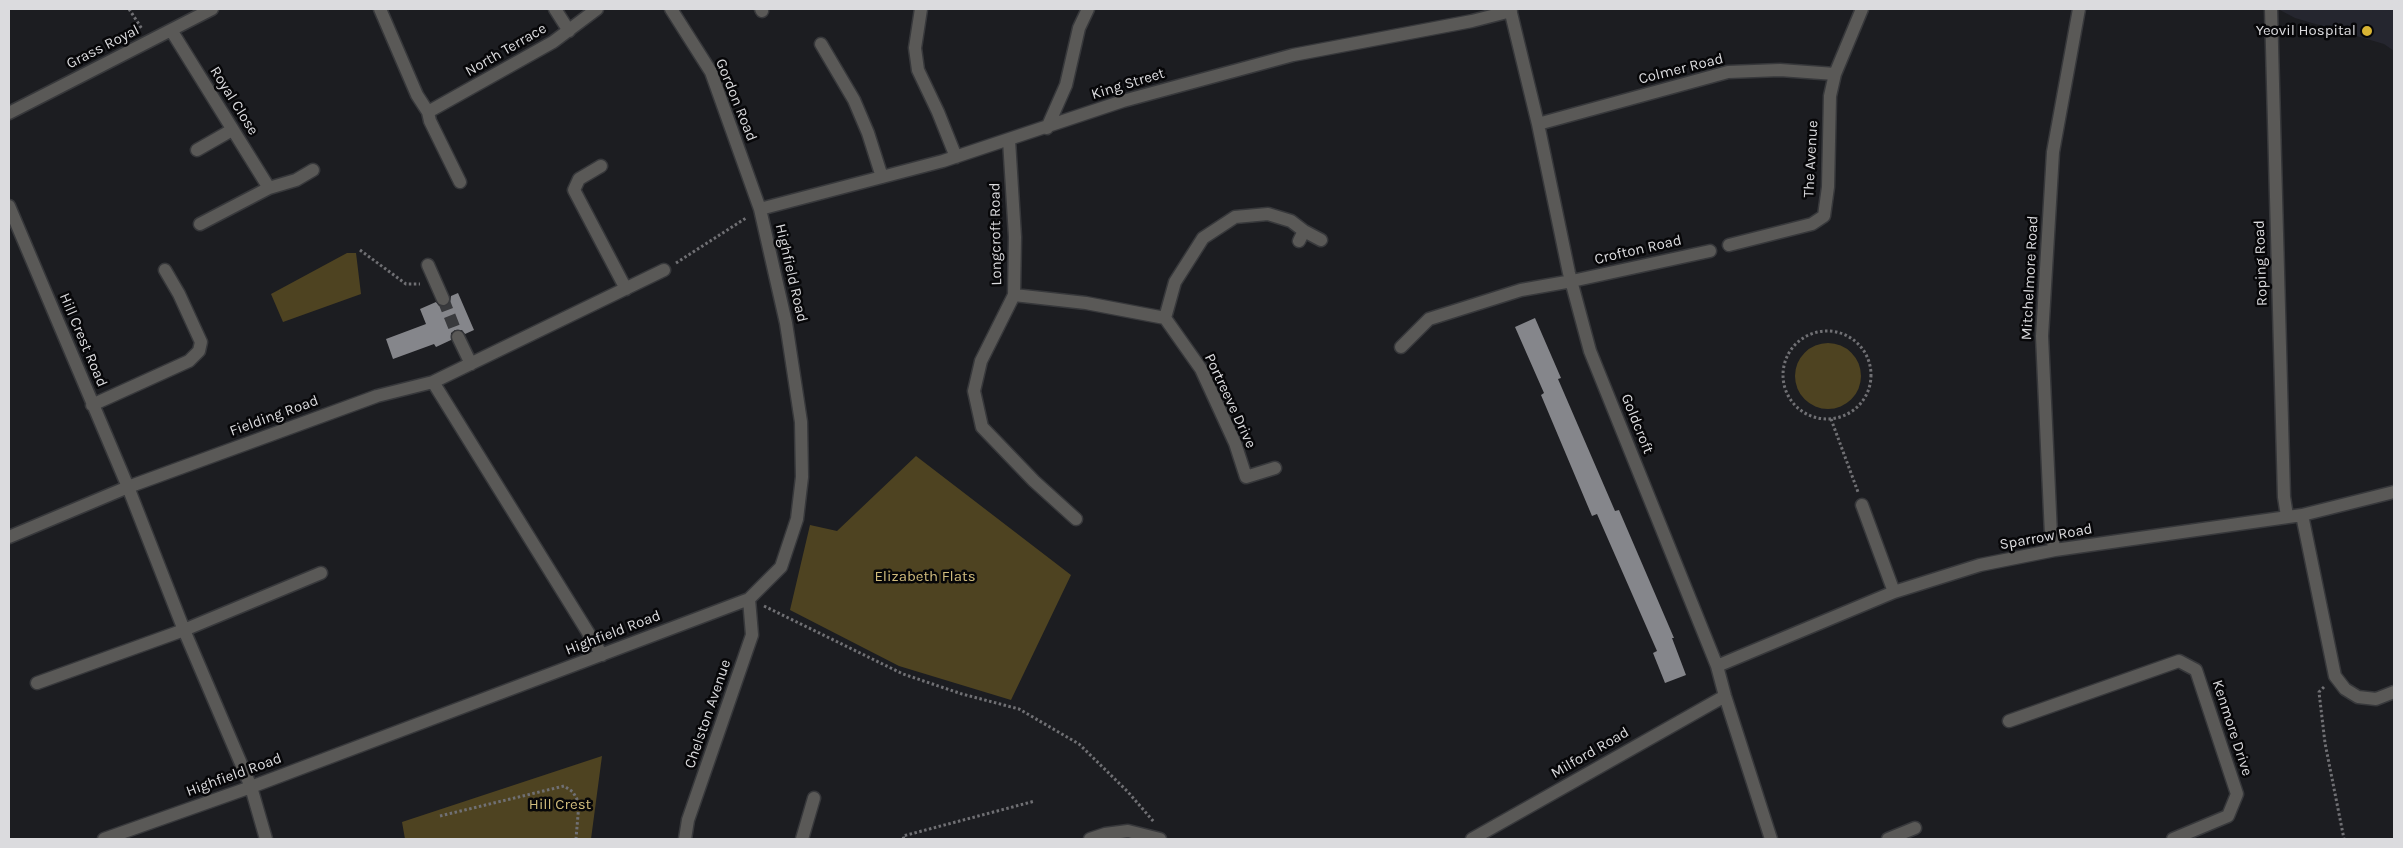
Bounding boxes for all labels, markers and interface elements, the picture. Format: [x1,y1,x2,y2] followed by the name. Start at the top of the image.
[462,20,550,80] street label: North Terrace
[63,21,143,73] street label: Grass Royal
[2256,22,2356,40] place label: Yeovil Hospital
[2360,24,2374,38] marker: Yeovil Hospital
[1637,50,1725,88] street label: Colmer Road
[711,56,761,144] street label: Gordon Road
[206,63,262,139] street label: Royal Close
[1089,64,1167,104] street label: King Street
[1800,120,1822,198] street label: The Avenue
[986,182,1006,286] street label: Longcroft Road
[2018,215,2042,341] street label: Mitchelmore Road
[2251,220,2271,306] street label: Roping Road
[771,222,811,324] street label: Highfield Road
[1593,231,1683,269] street label: Crofton Road
[55,290,111,390] street label: Hill Crest Road
[1200,351,1260,451] street label: Portreeve Drive
[1617,391,1657,457] street label: Goldcroft
[227,392,321,440] street label: Fielding Road
[1998,520,2094,554] street label: Sparrow Road
[874,568,976,586] park label: Elizabeth Flats
[563,607,663,659] street label: Highfield Road
[681,657,735,771] street label: Chelston Avenue
[2208,678,2256,778] street label: Kenmore Drive
[1548,723,1632,783] street label: Milford Road
[184,749,284,801] street label: Highfield Road
[529,796,591,814] park label: Hill Crest

